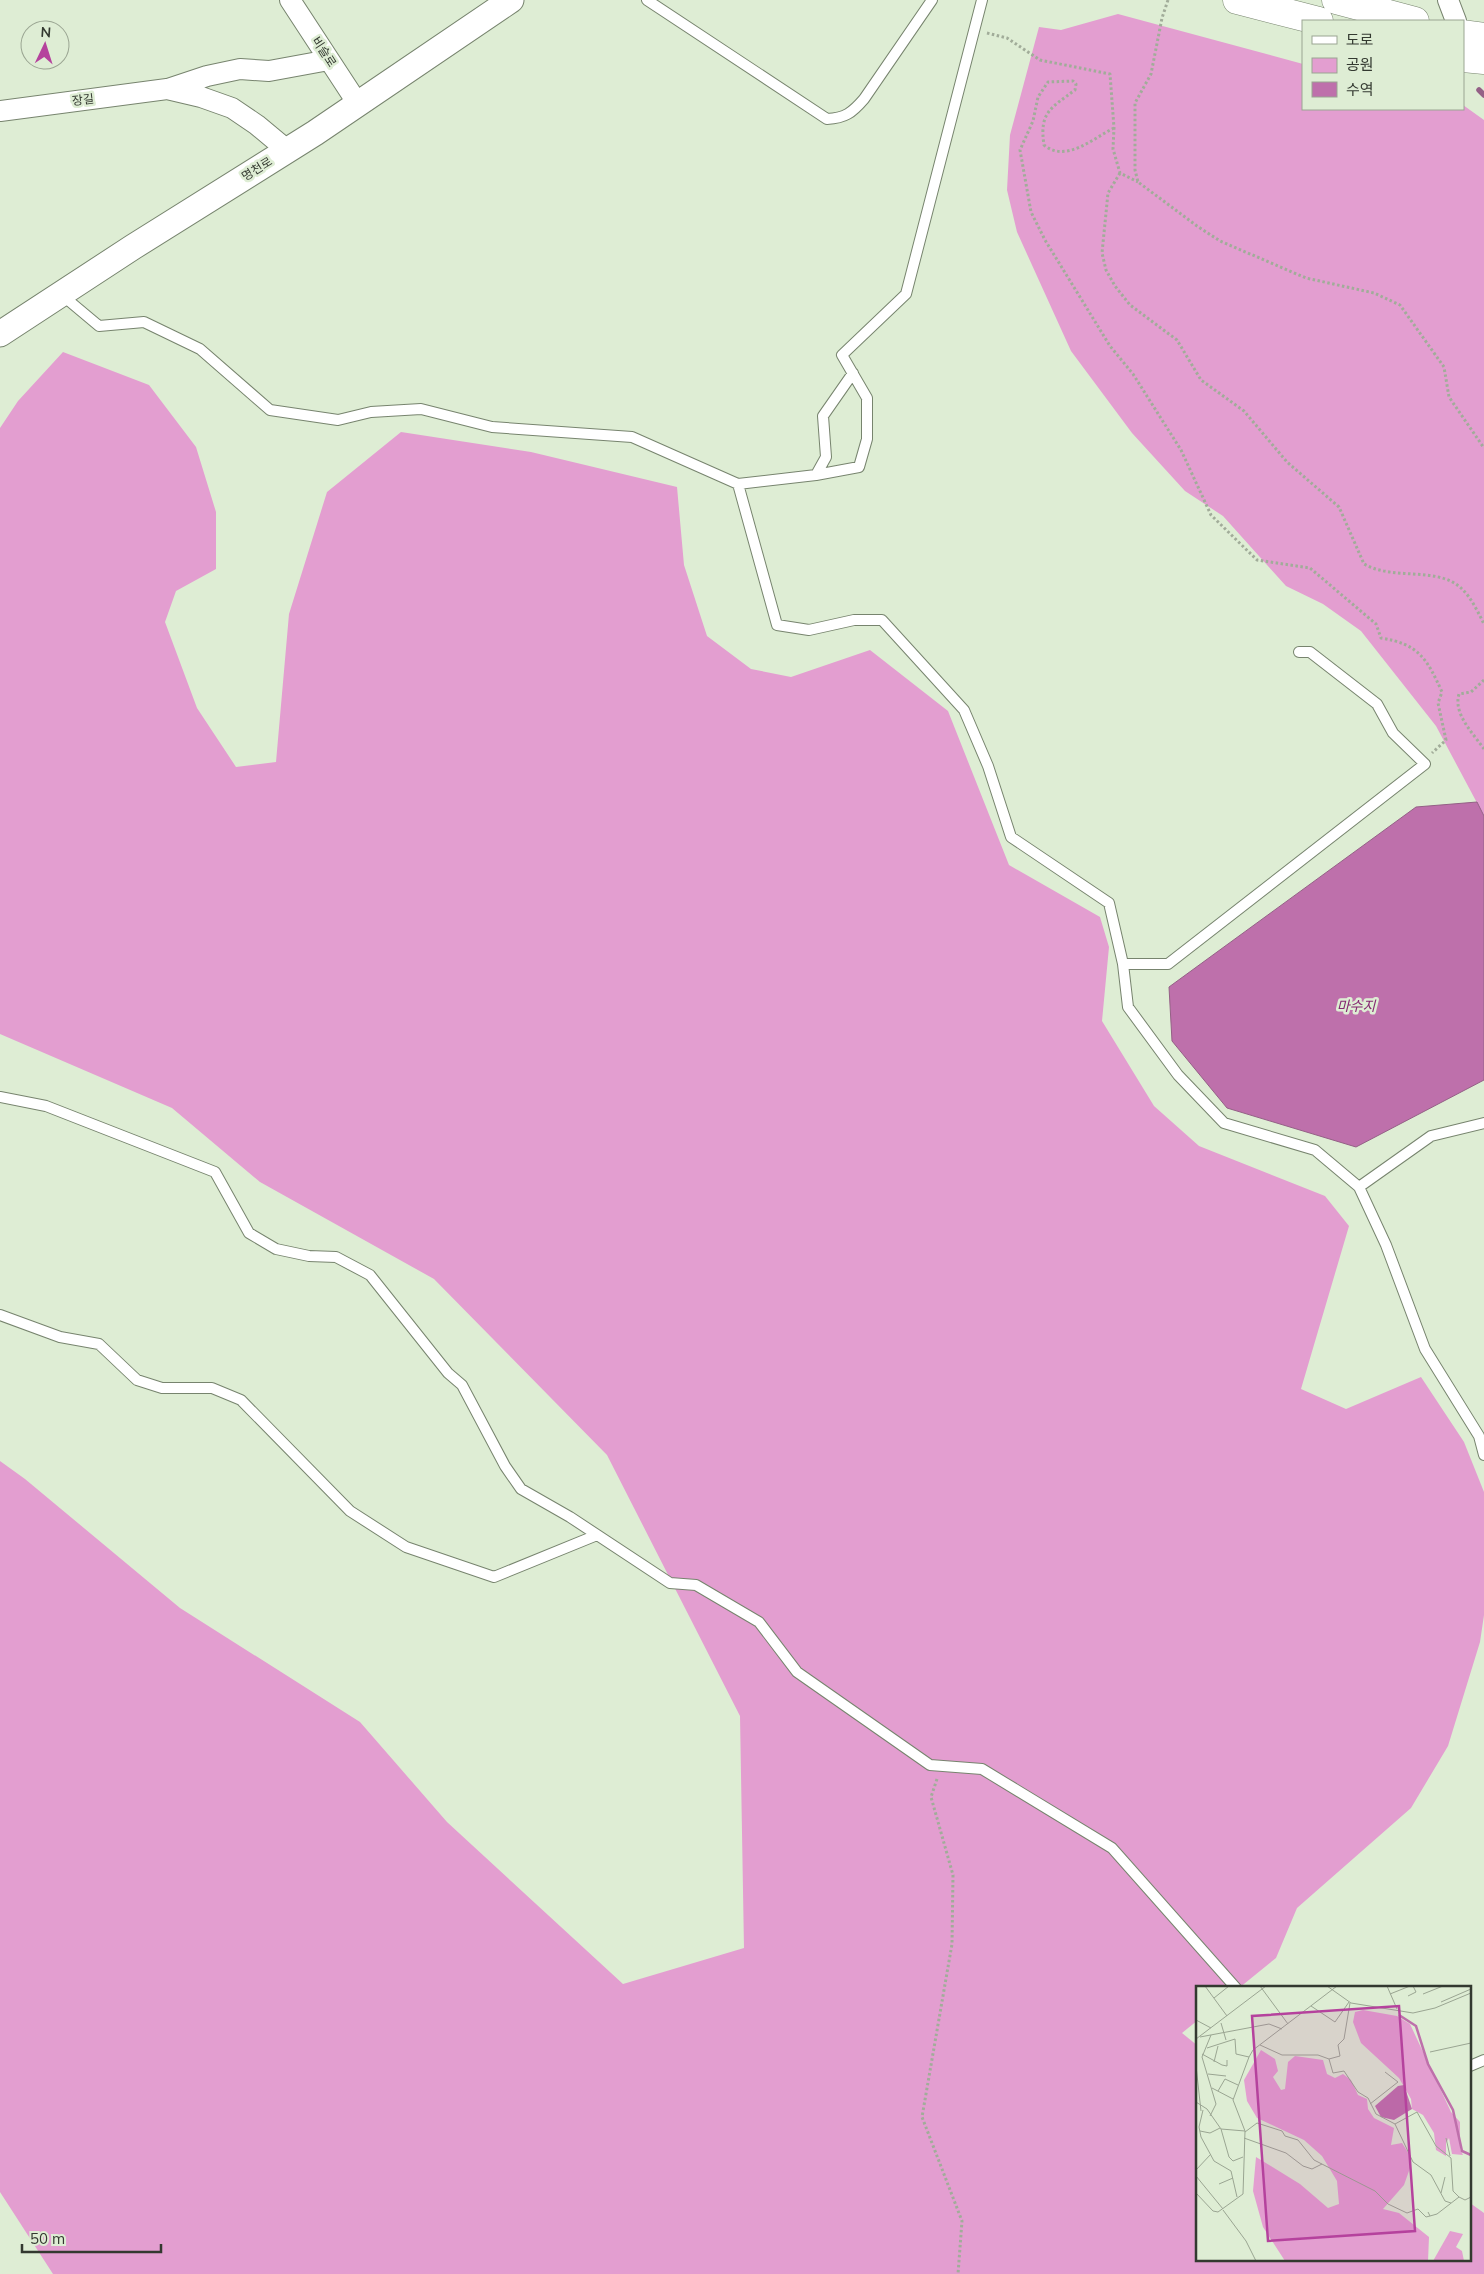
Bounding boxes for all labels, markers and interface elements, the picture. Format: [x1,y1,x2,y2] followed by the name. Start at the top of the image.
[20,20,70,70] north arrow
[1302,20,1464,110] legend
[40,23,52,41] text: N
[1346,30,1374,49] text: 도로
[309,34,340,70] street label: 비슬로
[1346,55,1374,74] text: 공원
[1346,80,1374,99] text: 수역
[71,91,95,108] street label: 장길
[239,153,275,184] street label: 명천로
[1337,997,1376,1015] water label: 마수지
[1196,1986,1472,2262] inset map
[22,2222,161,2254] scale bar
[30,2229,65,2248] text: 50 m

